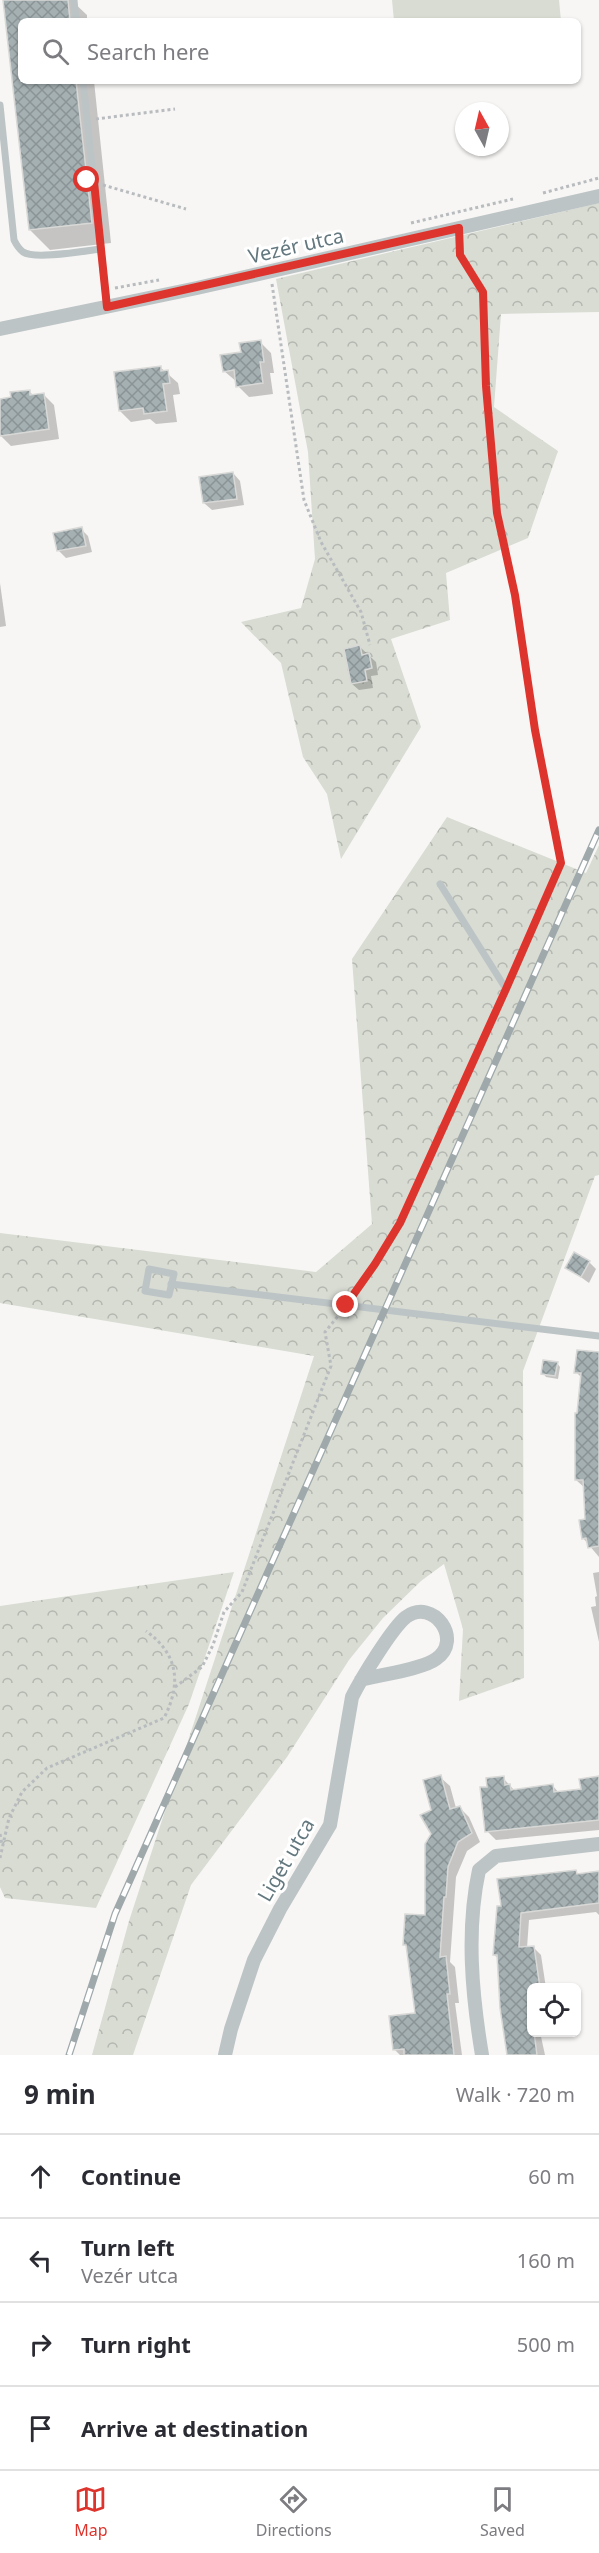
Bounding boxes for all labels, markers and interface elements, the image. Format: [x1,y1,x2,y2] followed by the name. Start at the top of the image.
[18,18,581,84] search box
[39,35,72,68] icon: search
[87,36,209,66] text: Search here
[455,102,509,156] north arrow
[73,166,99,192] route start
[245,221,346,270] street label: Vezér utca
[332,1291,358,1317] route end
[251,1813,320,1906] street label: Liget utca
[527,1983,581,2037] map controls
[527,1983,581,2037] button: locate
[24,2076,96,2112] text: 9 min
[456,2081,575,2108] text: Walk · 720 m
[24,2160,57,2193] icon: ahead
[81,2161,181,2191] text: Continue
[528,2163,575,2190] text: 60 m
[81,2232,175,2262] text: Turn left
[24,2244,57,2277] icon: left
[517,2247,575,2274] text: 160 m
[81,2262,178,2289] text: Vezér utca
[24,2328,57,2361] icon: right
[81,2329,191,2359] text: Turn right
[517,2331,575,2358] text: 500 m
[24,2412,57,2445] icon: arrive
[81,2413,308,2443] text: Arrive at destination
[74,2483,107,2541] tab: Map
[256,2483,332,2541] tab: Directions
[480,2483,525,2541] tab: Saved

